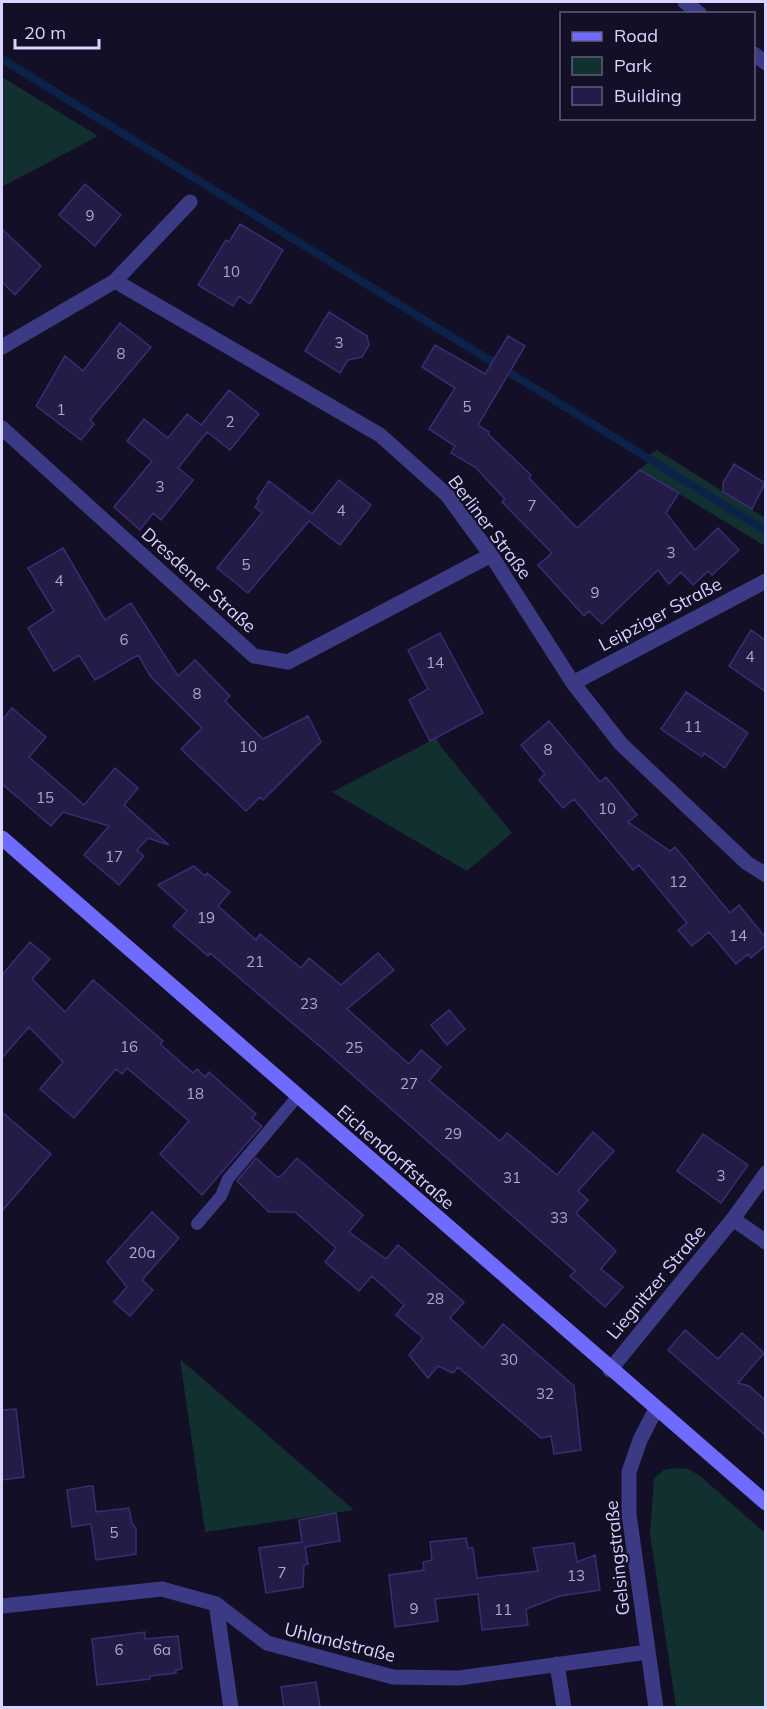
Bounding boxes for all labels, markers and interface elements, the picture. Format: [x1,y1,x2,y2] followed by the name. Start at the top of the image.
[15,12,99,50] scale bar
[560,12,755,120] legend
[24,21,66,44] text: 20 m
[614,24,658,47] text: Road
[614,54,653,77] text: Park
[614,84,682,107] text: Building
[85,206,95,225] house number: 9
[222,262,240,281] house number: 10
[334,333,344,352] house number: 3
[116,344,126,363] house number: 8
[462,397,472,416] house number: 5
[56,400,66,419] house number: 1
[225,412,235,431] house number: 2
[443,470,537,584] street label: Berliner Straße
[155,477,165,496] house number: 3
[527,496,537,515] house number: 7
[336,501,346,520] house number: 4
[137,522,261,638] street label: Dresdener Straße
[666,543,676,562] house number: 3
[241,555,251,574] house number: 5
[54,571,64,590] house number: 4
[595,572,725,656] street label: Leipziger Straße
[590,583,600,602] house number: 9
[119,630,129,649] house number: 6
[745,647,755,666] house number: 4
[426,653,444,672] house number: 14
[192,684,202,703] house number: 8
[684,717,702,736] house number: 11
[239,737,257,756] house number: 10
[543,740,553,759] house number: 8
[36,788,54,807] house number: 15
[598,799,616,818] house number: 10
[105,847,123,866] house number: 17
[669,872,687,891] house number: 12
[197,908,215,927] house number: 19
[729,926,747,945] house number: 14
[246,952,264,971] house number: 21
[300,994,318,1013] house number: 23
[120,1037,138,1056] house number: 16
[345,1038,363,1057] house number: 25
[400,1074,418,1093] house number: 27
[186,1084,204,1103] house number: 18
[333,1100,459,1214] street label: Eichendorffstraße
[444,1124,462,1143] house number: 29
[716,1166,726,1185] house number: 3
[503,1168,521,1187] house number: 31
[550,1208,568,1227] house number: 33
[602,1220,710,1344] street label: Liegnitzer Straße
[128,1243,156,1262] house number: 20a
[426,1289,444,1308] house number: 28
[500,1350,518,1369] house number: 30
[536,1384,554,1403] house number: 32
[600,1499,634,1617] street label: Gelsingstraße
[109,1523,119,1542] house number: 5
[277,1563,287,1582] house number: 7
[567,1566,585,1585] house number: 13
[409,1599,419,1618] house number: 9
[494,1600,512,1619] house number: 11
[282,1617,398,1667] street label: Uhlandstraße
[114,1640,124,1659] house number: 6
[153,1640,171,1659] house number: 6a

